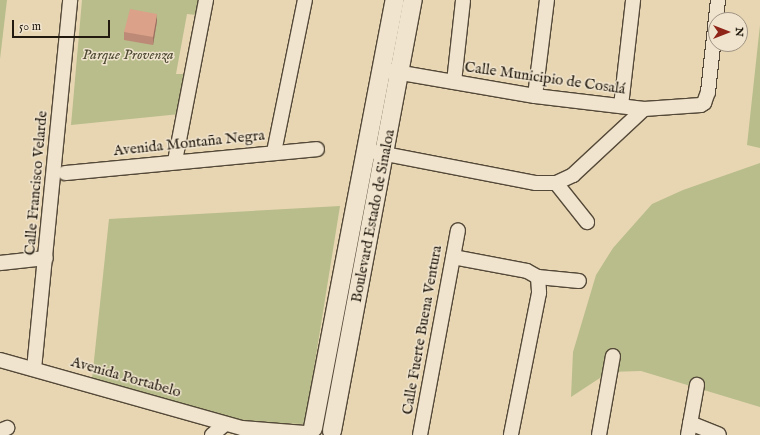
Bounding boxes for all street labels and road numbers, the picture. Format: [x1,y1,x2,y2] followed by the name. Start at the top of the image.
[463,58,627,98] street label: Calle Municipio de Cosalá
[21,110,51,256] street label: Calle Francisco Velarde
[113,126,265,160] street label: Avenida Montaña Negra
[347,128,399,304] street label: Boulevard Estado de Sinaloa
[398,244,446,416] street label: Calle Fuerte Buena Ventura
[69,353,183,401] street label: Avenida Portabelo

